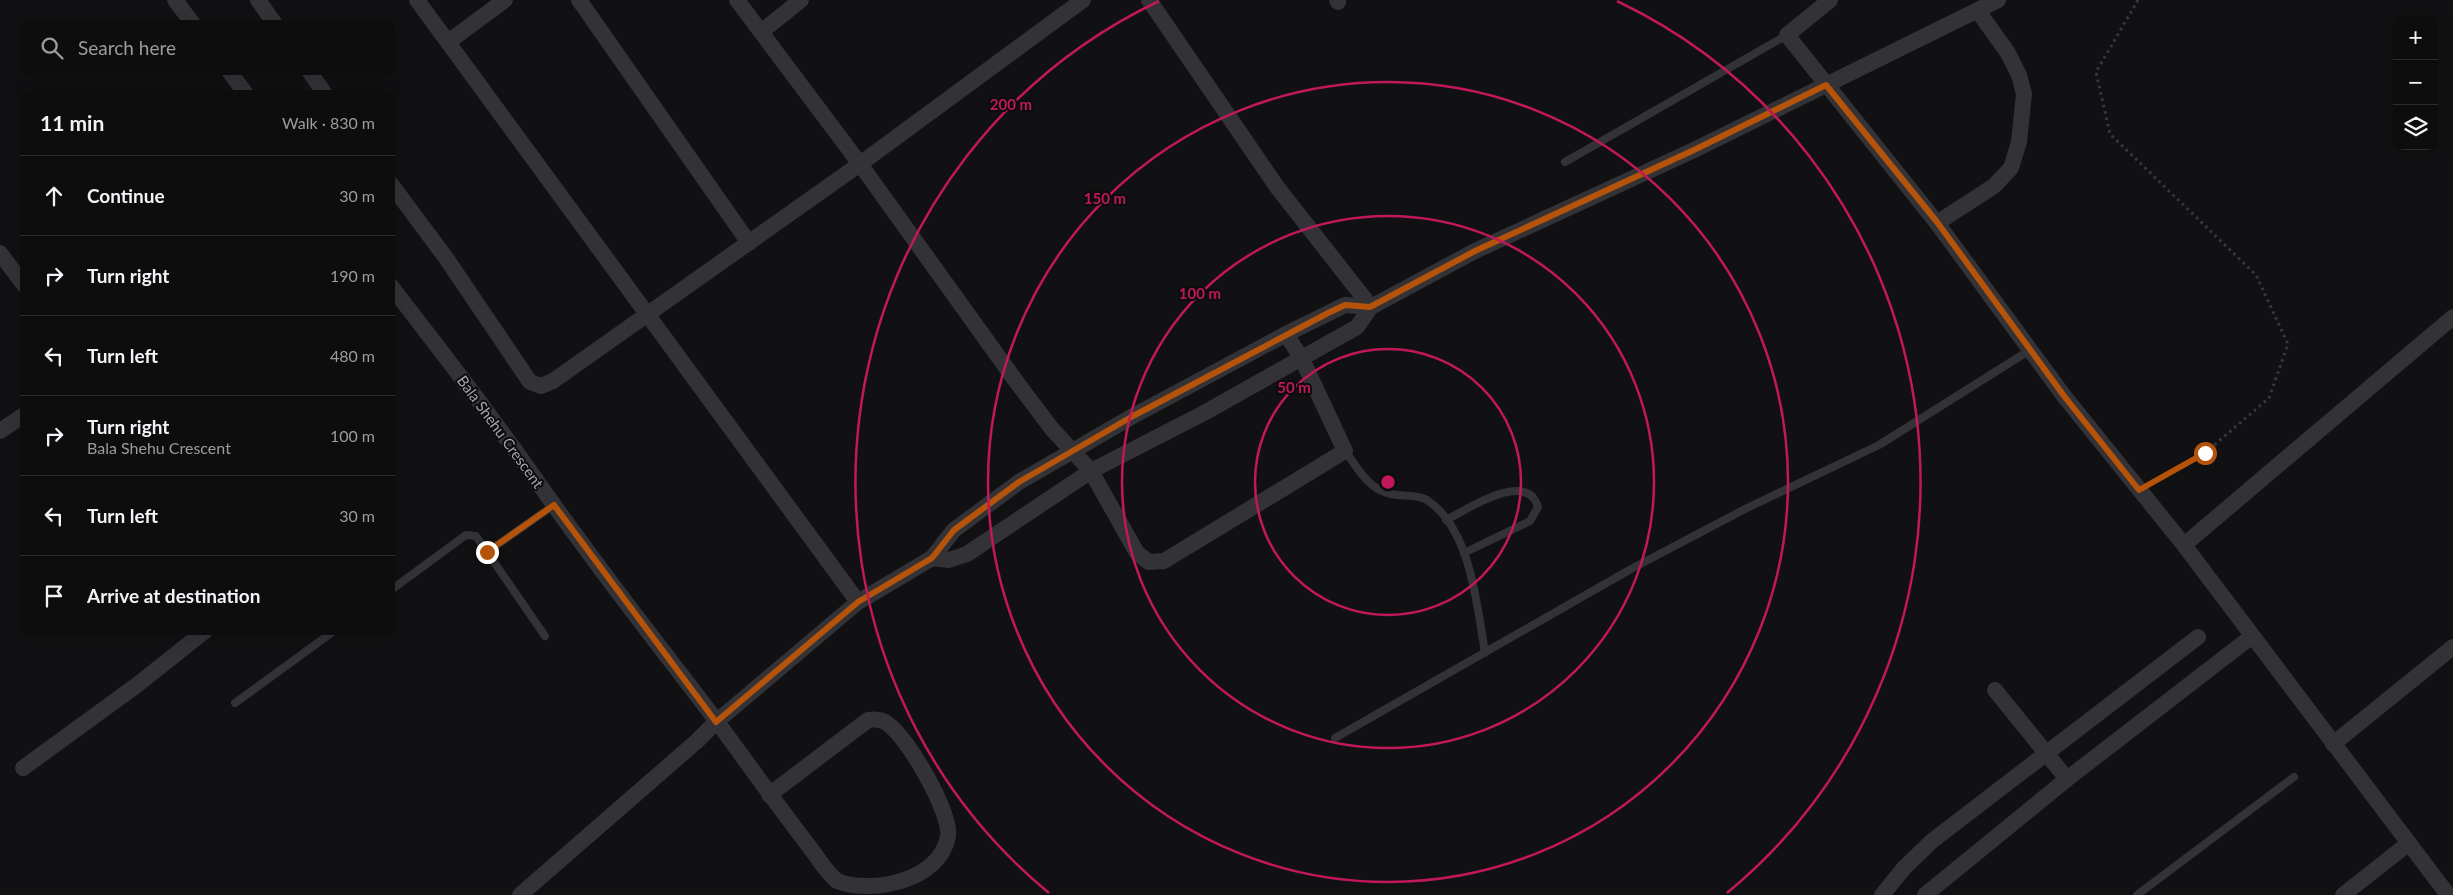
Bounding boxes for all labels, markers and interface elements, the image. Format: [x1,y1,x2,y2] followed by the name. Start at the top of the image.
[2393,15,2438,150] map controls
[2393,15,2438,60] button: +
[20,20,395,75] search box
[38,34,66,62] icon: search
[78,36,176,59] text: Search here
[2393,60,2438,105] button: −
[990,95,1032,113] text: 200 m
[2393,105,2438,150] button: layers
[40,110,104,135] text: 11 min
[282,113,375,132] text: Walk · 830 m
[40,182,68,210] icon: ahead
[87,184,165,207] text: Continue
[339,186,375,205] text: 30 m
[1084,189,1126,207] text: 150 m
[40,262,68,290] icon: right
[87,264,169,287] text: Turn right
[330,266,375,285] text: 190 m
[1179,284,1221,302] text: 100 m
[40,342,68,370] icon: left
[87,344,158,367] text: Turn left
[330,346,375,365] text: 480 m
[454,372,548,492] street label: Bala Shehu Crescent
[1277,378,1311,396] text: 50 m
[87,415,169,438] text: Turn right
[40,422,68,450] icon: right
[330,426,375,445] text: 100 m
[87,438,231,457] text: Bala Shehu Crescent
[2194,442,2217,465] route start
[1379,473,1397,491] centre of rings
[40,502,68,530] icon: left
[87,504,158,527] text: Turn left
[339,506,375,525] text: 30 m
[476,541,499,564] route end
[40,582,68,610] icon: arrive
[87,584,260,607] text: Arrive at destination

